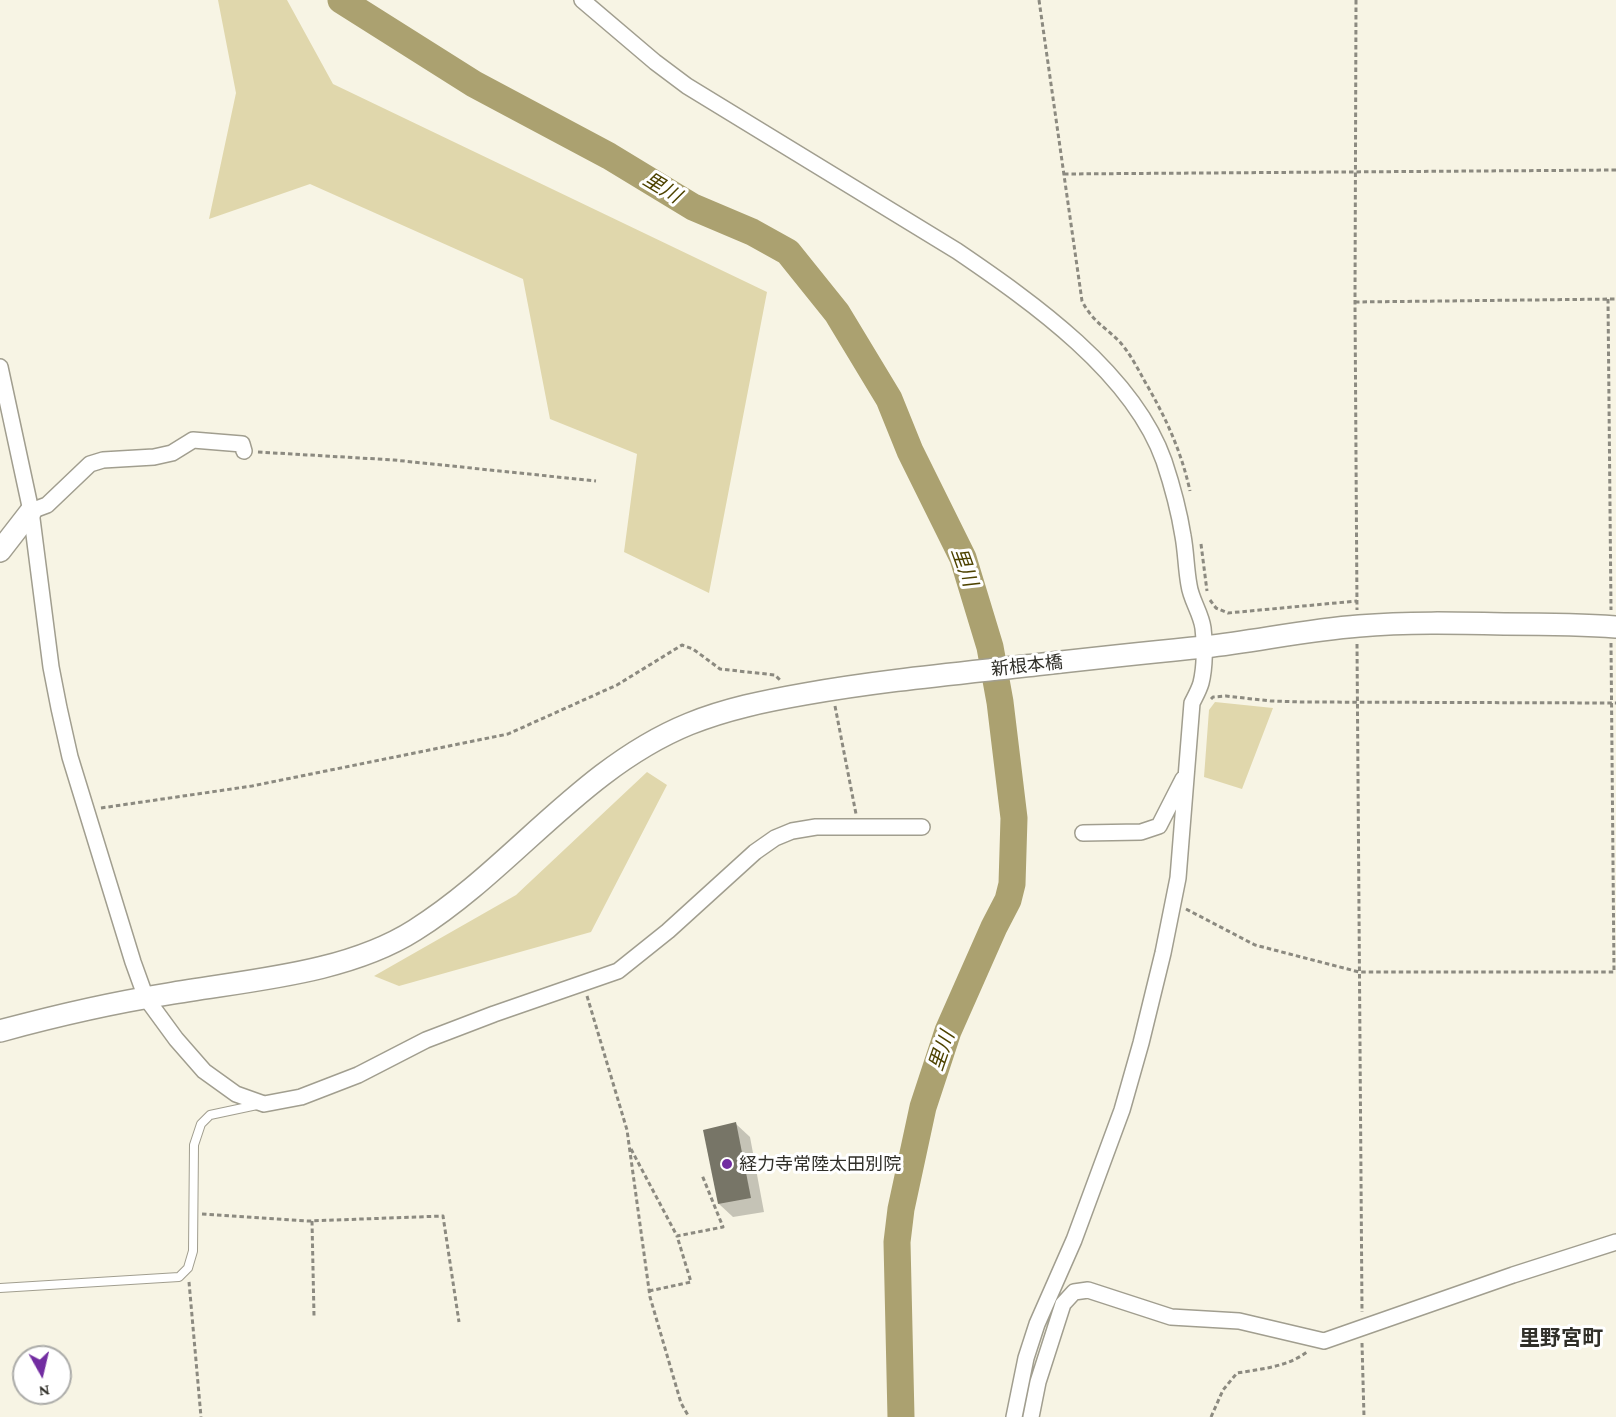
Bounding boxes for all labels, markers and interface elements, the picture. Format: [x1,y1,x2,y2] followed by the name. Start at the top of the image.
[639,167,685,209] water label: 里川
[946,544,982,590] water label: 里川
[990,651,1064,681] street label: 新根本橋
[924,1028,960,1074] water label: 里川
[739,1153,901,1175] place label: 経力寺常陸太田別院
[720,1157,734,1171] marker: 経力寺常陸太田別院
[1519,1326,1603,1352] district label: 里野宮町
[12,1345,72,1405] north arrow
[38,1382,51,1401] text: N

